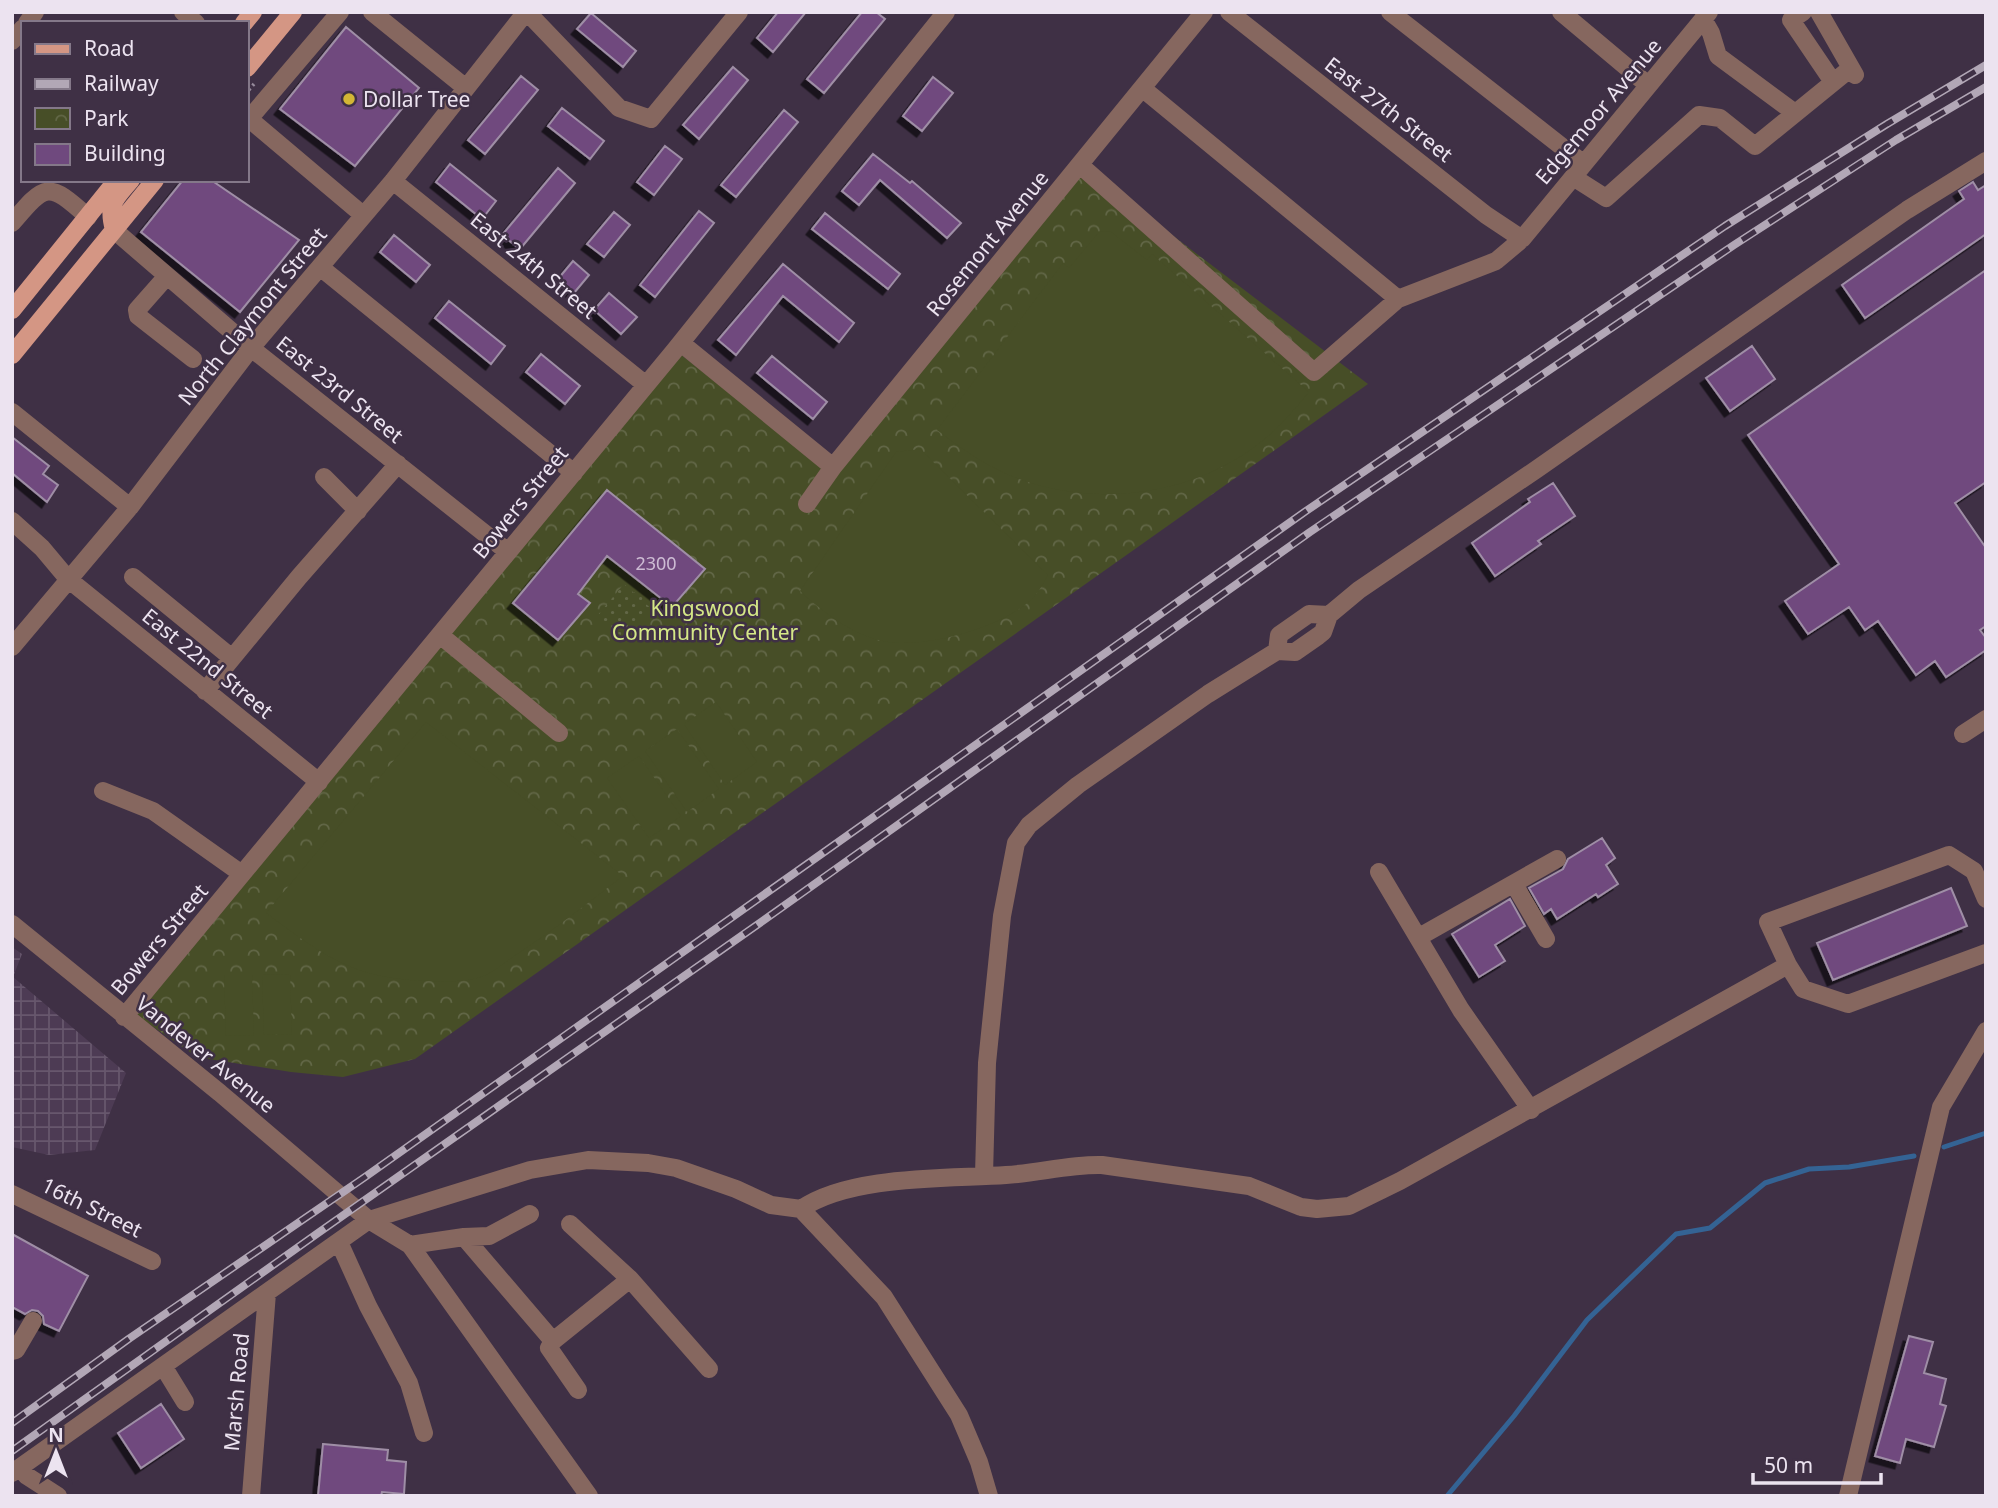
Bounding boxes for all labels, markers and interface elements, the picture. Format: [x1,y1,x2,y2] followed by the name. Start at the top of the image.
[21,21,248,182] legend
[1529,32,1667,190] street label: Edgemoor Avenue
[84,34,134,62] text: Road
[1319,50,1459,168] street label: East 27th Street
[84,69,159,97] text: Railway
[363,85,470,113] place label: Dollar Tree
[341,91,357,107] marker: Dollar Tree
[84,104,129,132] text: Park
[84,139,166,167] text: Building
[920,164,1054,322] street label: Rosemont Avenue
[465,205,603,325] street label: East 24th Street
[171,221,333,411] street label: North Claymont Street
[271,329,410,449] street label: East 23rd Street
[466,440,574,564] street label: Bowers Street
[635,551,677,575] house number: 2300
[612,594,799,646] park label: Kingswood Community Center
[137,602,280,725] street label: East 22nd Street
[104,877,214,1001] street label: Bowers Street
[130,989,282,1119] street label: Vandever Avenue
[37,1171,147,1244] street label: 16th Street
[217,1332,255,1452] street label: Marsh Road
[21,1417,91,1487] north arrow
[48,1422,64,1448] text: N
[1753,1442,1881,1486] scale bar
[1764,1451,1813,1479] text: 50 m

